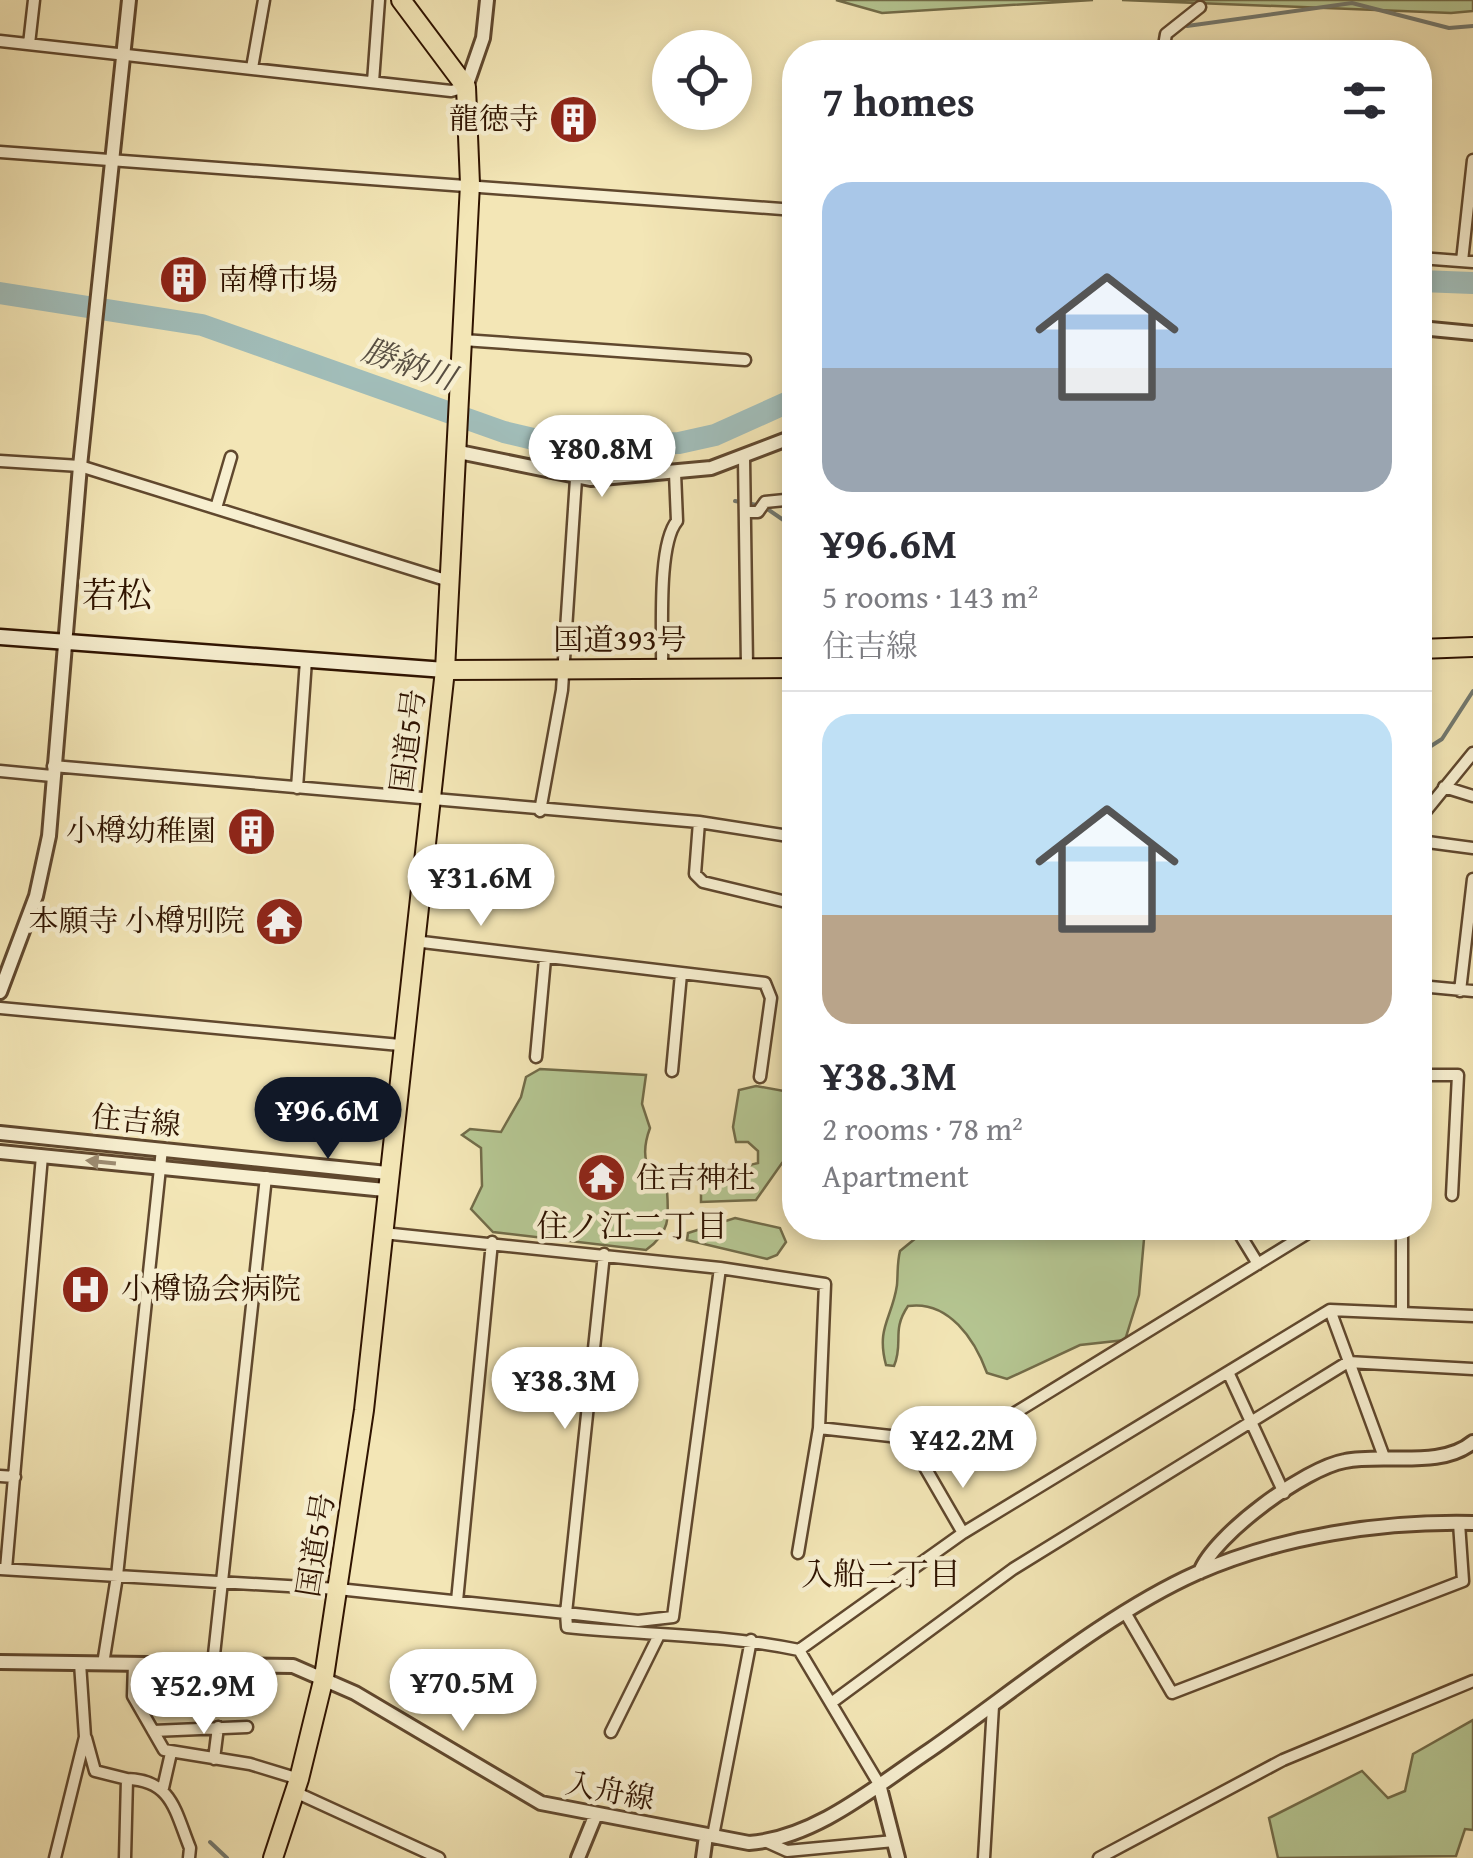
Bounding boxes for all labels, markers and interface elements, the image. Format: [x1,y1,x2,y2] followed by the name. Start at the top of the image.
[652,30,752,130] map controls
[652,30,752,130] button: locate
[822,70,975,131] text: 7 homes
[1337,73,1392,128] icon: filters
[548,93,600,145] building icon: 龍徳寺
[449,96,539,140] place label: 龍徳寺
[1017,247,1197,427] icon: home
[157,254,209,306] building icon: 南樽市場
[218,257,338,301] place label: 南樽市場
[356,326,465,402] water label: 勝納川
[521,415,683,500] pin: ¥80.8M
[551,424,653,471] text: ¥80.8M
[822,512,957,573] text: ¥96.6M
[82,569,152,620] district label: 若松
[822,573,1038,620] text: 5 rooms · 143 m²
[553,617,687,661] street label: 国道393号
[822,622,918,669] text: 住吉線
[379,686,435,795] street label: 国道5号
[1017,779,1197,959] icon: home
[225,805,277,857] building icon: 小樽幼稚園
[66,808,216,852] place label: 小樽幼稚園
[400,844,562,929] pin: ¥31.6M
[430,853,532,900] text: ¥31.6M
[254,895,306,947] temple icon: 本願寺 小樽別院
[28,898,245,942] place label: 本願寺 小樽別院
[822,1044,957,1105] text: ¥38.3M
[247,1077,409,1162] pin: ¥96.6M
[277,1086,379,1133] text: ¥96.6M
[89,1093,183,1147] street label: 住吉線
[822,1105,1023,1152] text: 2 rooms · 78 m²
[575,1152,627,1204] temple icon: 住吉神社
[822,1152,969,1199] text: Apartment
[84,1154,116,1170] one-way arrow
[636,1155,756,1199] place label: 住吉神社
[536,1202,728,1249] district label: 住ノ江二丁目
[60,1263,112,1315] hospital icon: 小樽協会病院
[121,1266,301,1310] place label: 小樽協会病院
[484,1347,646,1432] pin: ¥38.3M
[514,1356,616,1403] text: ¥38.3M
[882,1406,1044,1491] pin: ¥42.2M
[912,1415,1014,1462] text: ¥42.2M
[285,1490,345,1600] street label: 国道5号
[801,1550,961,1597] district label: 入船二丁目
[382,1649,544,1734] pin: ¥70.5M
[123,1652,285,1737] pin: ¥52.9M
[412,1658,514,1705] text: ¥70.5M
[153,1661,255,1708] text: ¥52.9M
[562,1760,659,1820] street label: 入舟線

